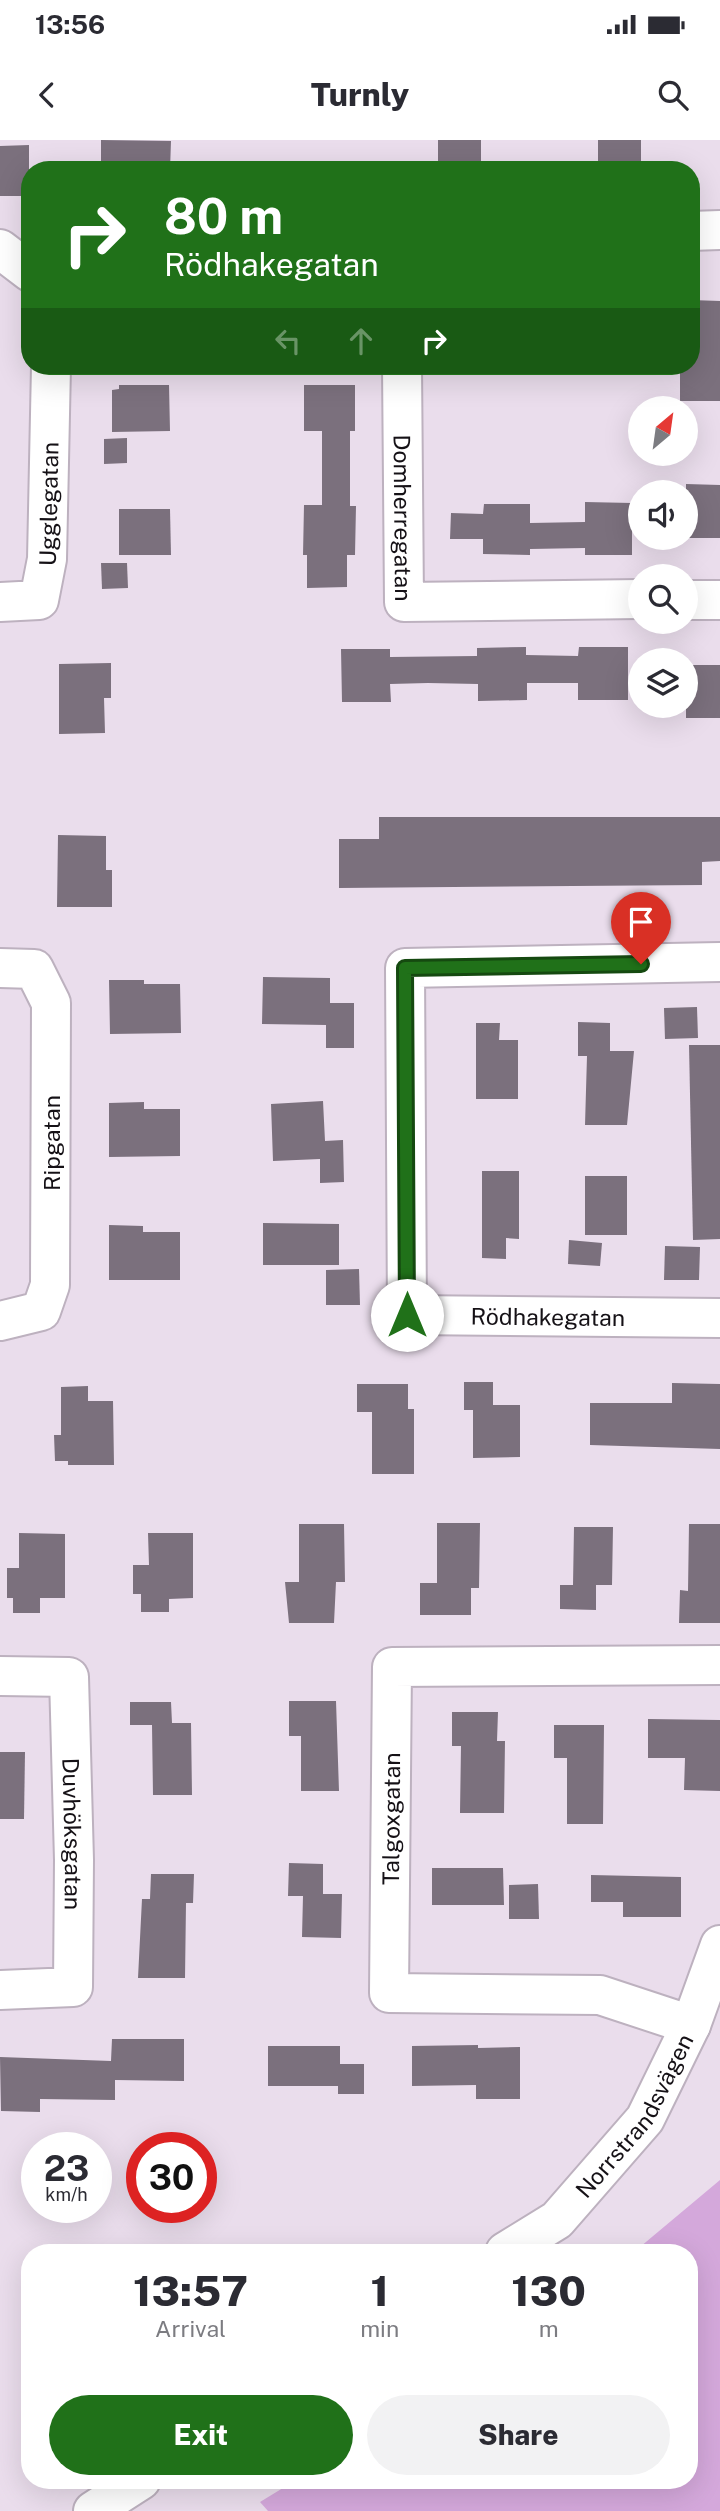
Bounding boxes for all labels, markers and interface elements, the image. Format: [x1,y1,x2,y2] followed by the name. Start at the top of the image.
[35,9,105,40] text: 13:56
[28,76,66,114] icon: back
[311,76,409,113] text: Turnly
[654,76,692,114] icon: search
[164,187,283,245] text: 80 m
[49,189,140,280] icon: right
[164,246,379,283] text: Rödhakegatan
[269,322,307,360] icon: left
[342,322,380,360] icon: ahead
[415,322,453,360] icon: right
[628,396,698,466] north arrow
[628,396,698,718] map controls
[389,434,417,602] street label: Domherregatan
[33,441,63,566] street label: Ugglegatan
[628,480,698,550] button: sound
[628,564,698,634] button: search
[628,648,698,718] button: layers
[611,892,671,964] pin
[622,903,660,941] icon: arrive
[38,1095,65,1191] street label: Ripgatan
[370,1278,444,1352] position arrow
[471,1302,625,1331] street label: Rödhakegatan
[376,1752,405,1885] street label: Talgoxgatan
[58,1757,88,1910] street label: Duvhöksgatan
[570,2029,698,2203] street label: Norrstrandsvägen
[126,2132,217,2223] speed limit sign: 30
[44,2148,89,2189] text: 23
[45,2184,88,2205] text: km/h
[133,2266,248,2315] text: 13:57
[370,2266,389,2315] text: 1
[511,2266,586,2315] text: 130
[155,2315,226,2342] text: Arrival
[360,2315,399,2342] text: min
[539,2315,559,2342] text: m
[49,2395,353,2475] button: Exit
[367,2395,670,2475] button: Share

